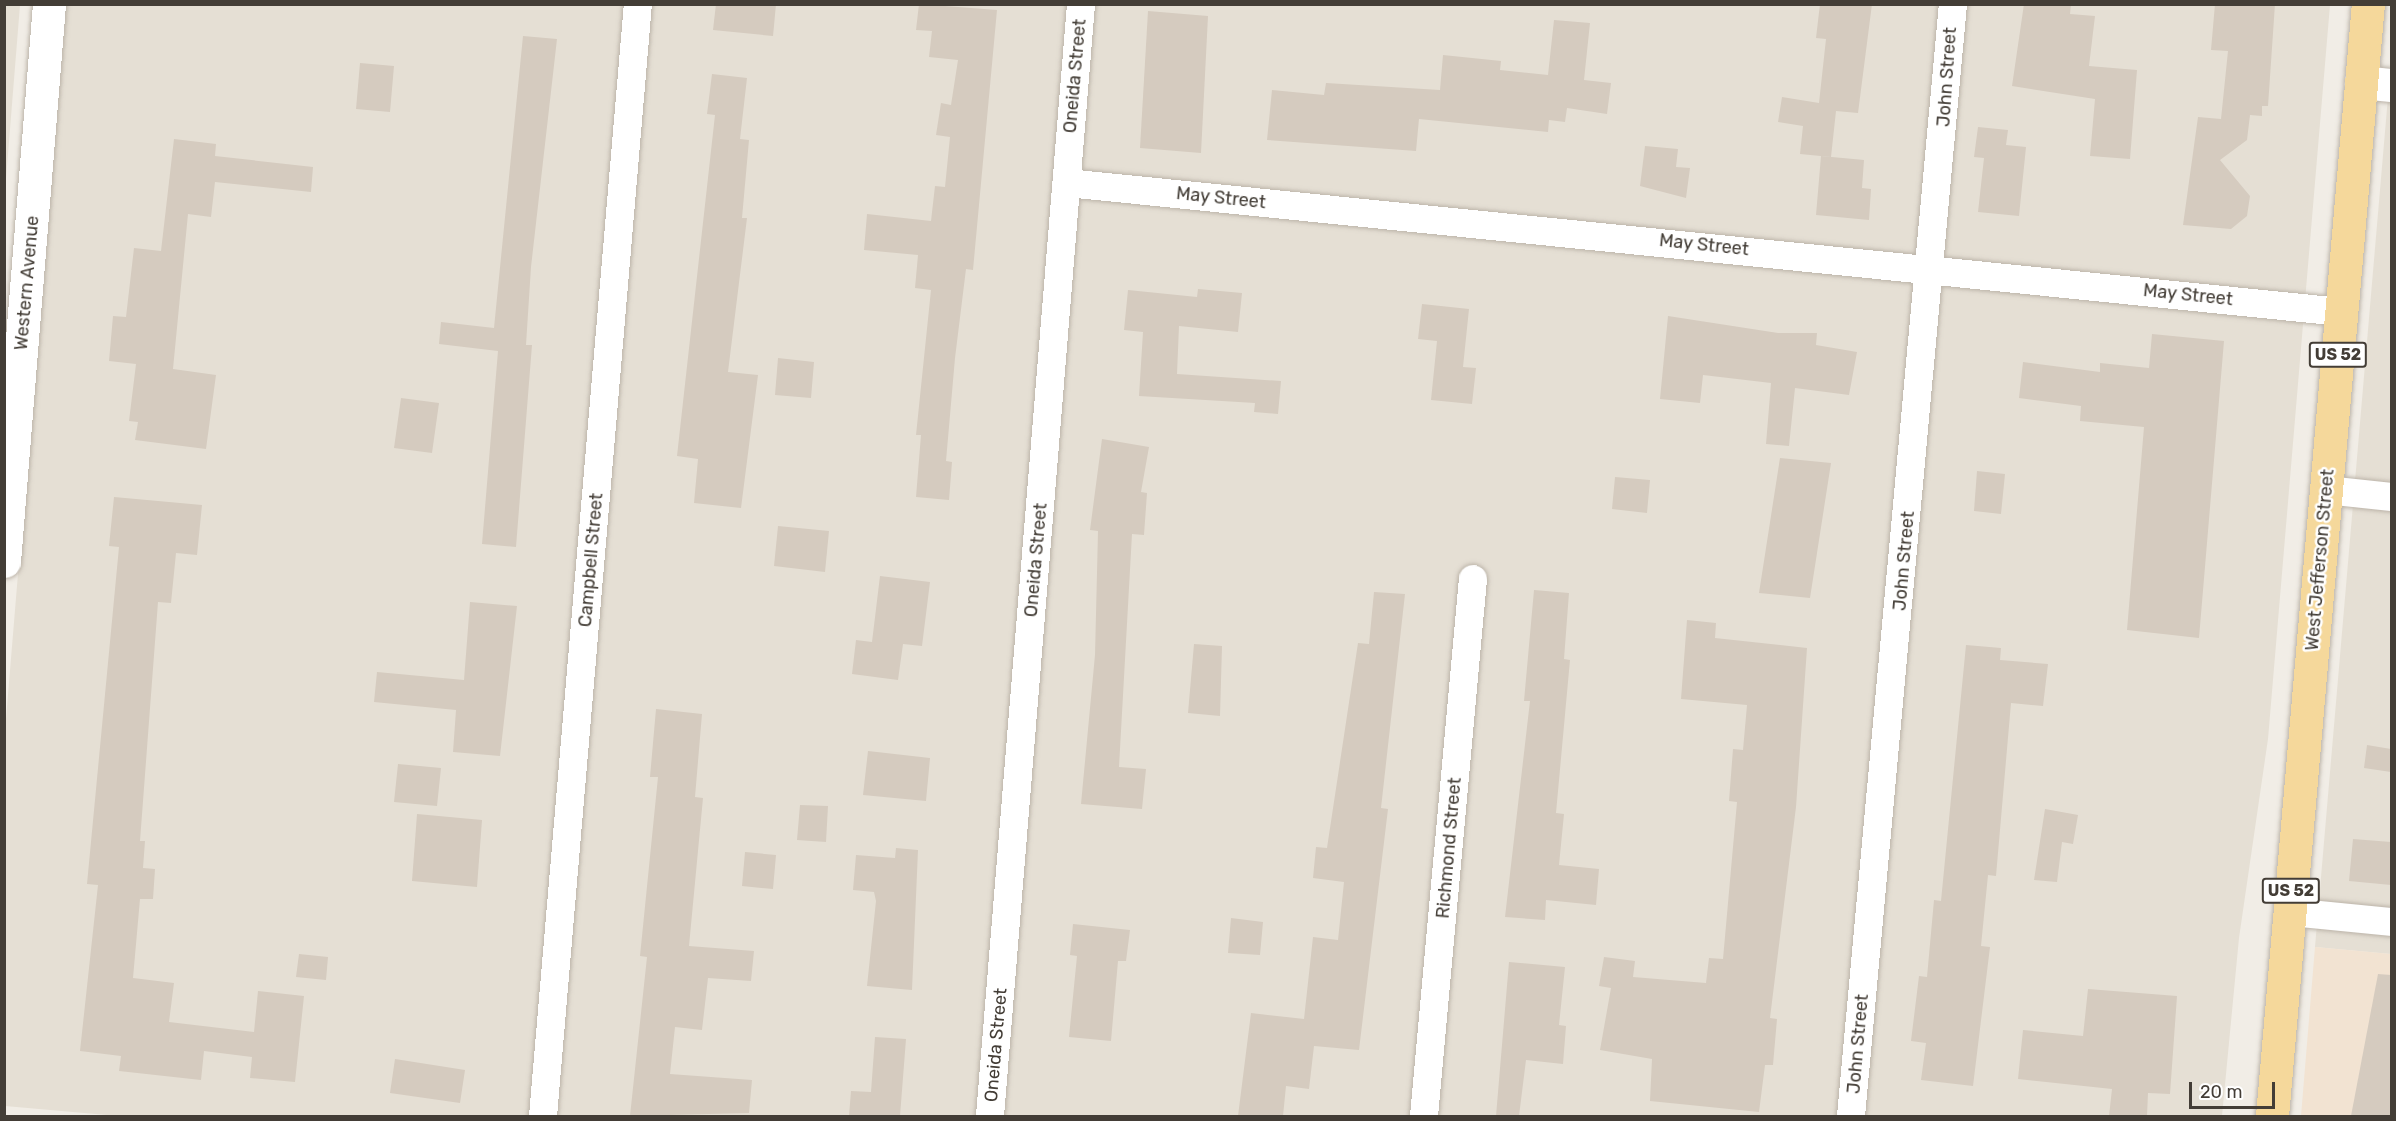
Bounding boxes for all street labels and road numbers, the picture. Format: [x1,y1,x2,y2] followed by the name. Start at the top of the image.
[1059,18,1091,134] street label: Oneida Street
[1933,26,1961,128] street label: John Street
[1175,183,1267,213] street label: May Street
[10,215,44,351] street label: Western Avenue
[1658,230,1750,260] street label: May Street
[2142,280,2234,310] street label: May Street
[2308,342,2368,368] road number: US 52
[2301,468,2339,652] street label: West Jefferson Street
[574,492,608,628] street label: Campbell Street
[1020,502,1052,618] street label: Oneida Street
[1889,510,1919,612] street label: John Street
[1432,777,1466,919] street label: Richmond Street
[2261,878,2321,904] road number: US 52
[980,987,1012,1103] street label: Oneida Street
[1843,993,1873,1095] street label: John Street

